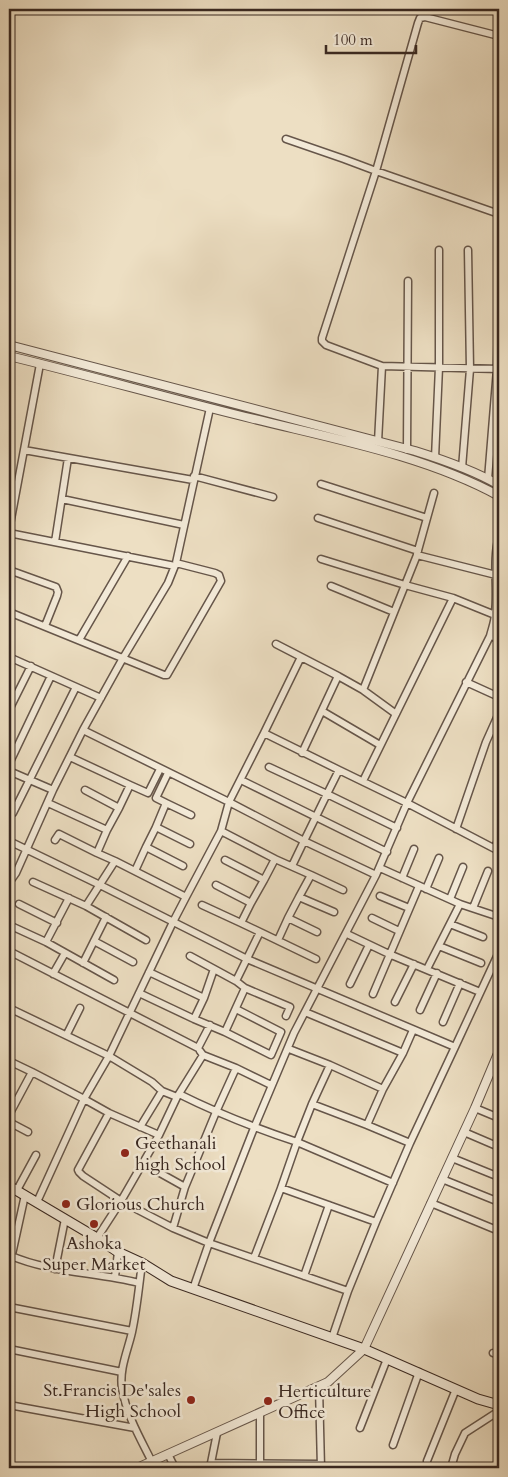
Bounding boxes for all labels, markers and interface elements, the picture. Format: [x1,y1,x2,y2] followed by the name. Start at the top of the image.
[326,22,416,54] scale bar
[333,30,373,50] text: 100 m
[135,1131,226,1177] place label: Geethanali high School
[119,1147,131,1159] marker: Geethanali high School
[76,1192,205,1217] place label: Glorious Church
[60,1198,72,1210] marker: Glorious Church
[88,1218,100,1230] marker: Ashoka Super Market
[43,1231,146,1277] place label: Ashoka Super Market
[43,1378,181,1424] place label: St.Francis De'sales High School
[278,1379,372,1425] place label: Herticulture Office
[185,1394,197,1406] marker: St.Francis De'sales High School
[262,1395,274,1407] marker: Herticulture Office

